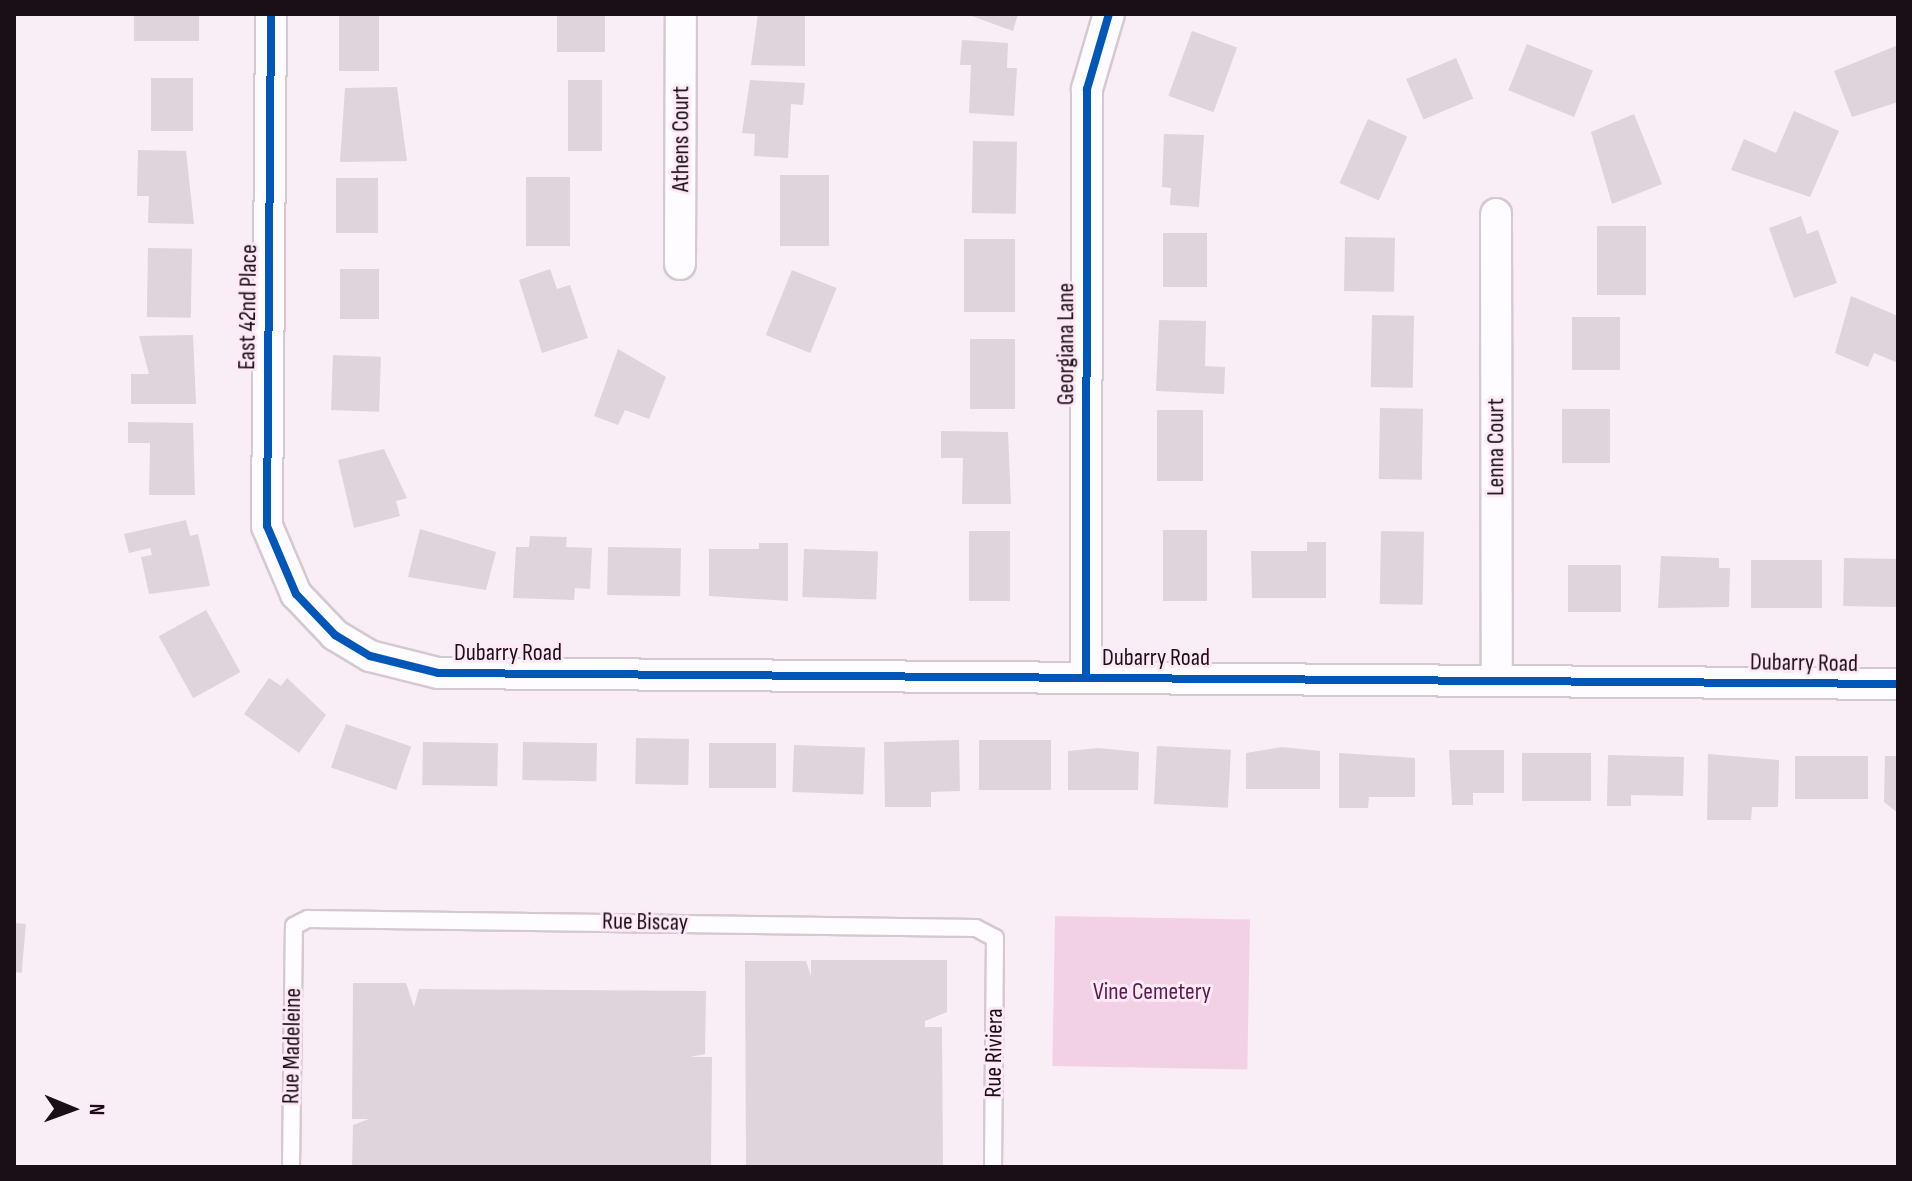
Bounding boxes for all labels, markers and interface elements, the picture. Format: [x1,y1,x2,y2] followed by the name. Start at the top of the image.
[667,86,695,192] street label: Athens Court
[233,244,263,370] street label: East 42nd Place
[1052,283,1080,405] street label: Georgiana Lane
[1482,398,1510,496] street label: Lenna Court
[454,639,562,667] street label: Dubarry Road
[1102,644,1210,672] street label: Dubarry Road
[1750,648,1858,678] street label: Dubarry Road
[602,907,688,937] street label: Rue Biscay
[1093,978,1211,1006] park label: Vine Cemetery
[277,988,307,1104] street label: Rue Madeleine
[979,1008,1009,1098] street label: Rue Riviera
[32,1069,112,1149] north arrow
[83,1103,110,1116] text: N

